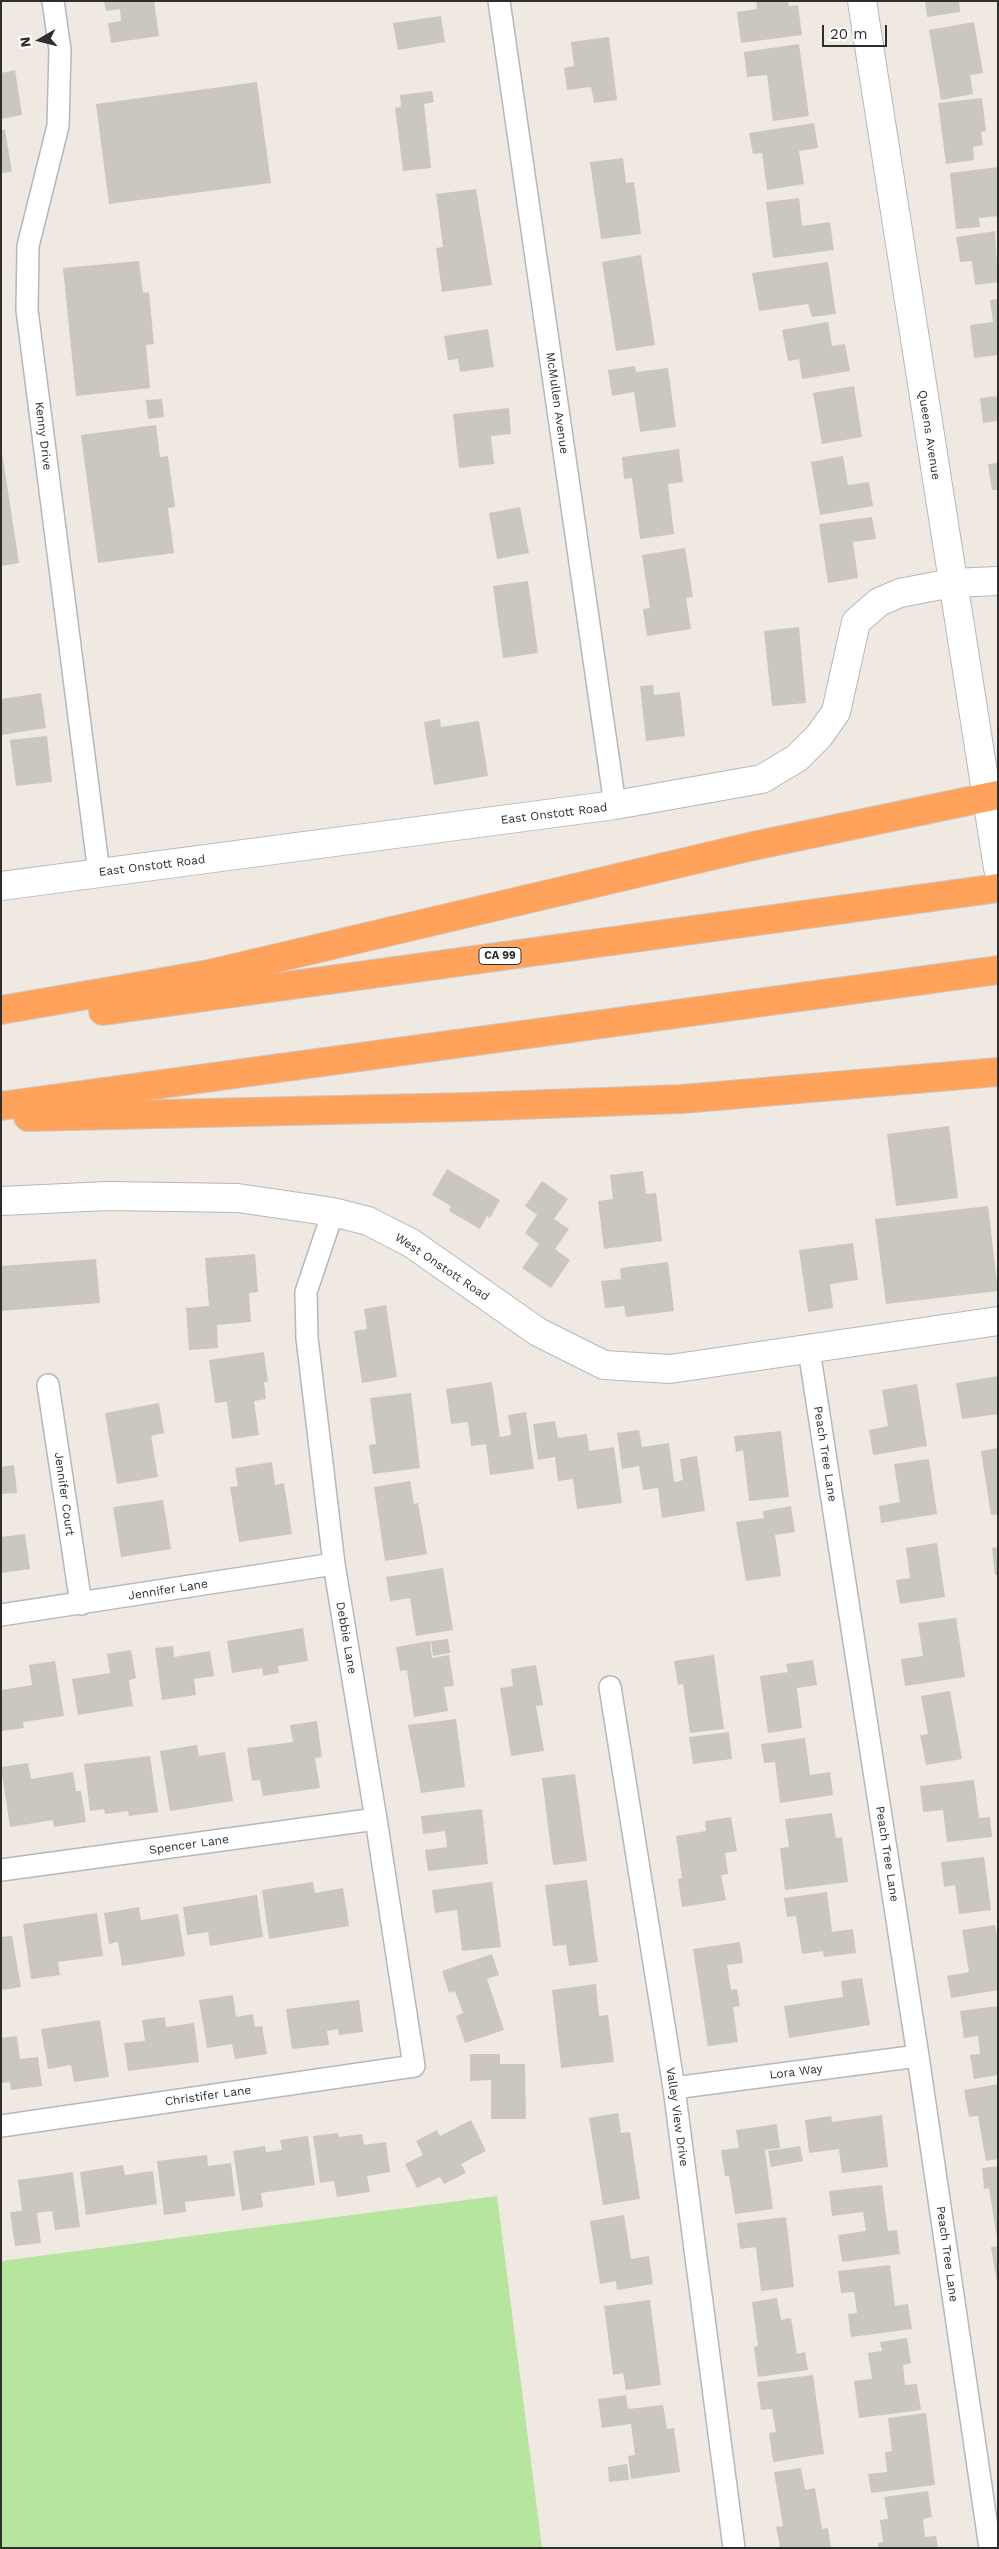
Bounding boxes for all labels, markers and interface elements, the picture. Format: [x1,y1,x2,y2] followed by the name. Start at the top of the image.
[15,15,65,65] north arrow
[824,15,889,47] scale bar
[830,25,868,43] text: 20 m
[17,36,34,48] text: N
[543,351,571,455] street label: McMullen Avenue
[915,389,943,481] street label: Queens Avenue
[32,401,54,471] street label: Kenny Drive
[500,800,608,828] street label: East Onstott Road
[98,852,206,880] street label: East Onstott Road
[479,948,521,964] road number: CA 99
[392,1230,492,1304] street label: West Onstott Road
[810,1405,840,1503] street label: Peach Tree Lane
[51,1451,77,1537] street label: Jennifer Court
[127,1577,209,1603] street label: Jennifer Lane
[333,1601,359,1675] street label: Debbie Lane
[872,1805,902,1903] street label: Peach Tree Lane
[148,1832,230,1858] street label: Spencer Lane
[769,2062,823,2082] street label: Lora Way
[663,2067,691,2167] street label: Valley View Drive
[164,2083,252,2109] street label: Christifer Lane
[933,2205,961,2303] street label: Peach Tree Lane

